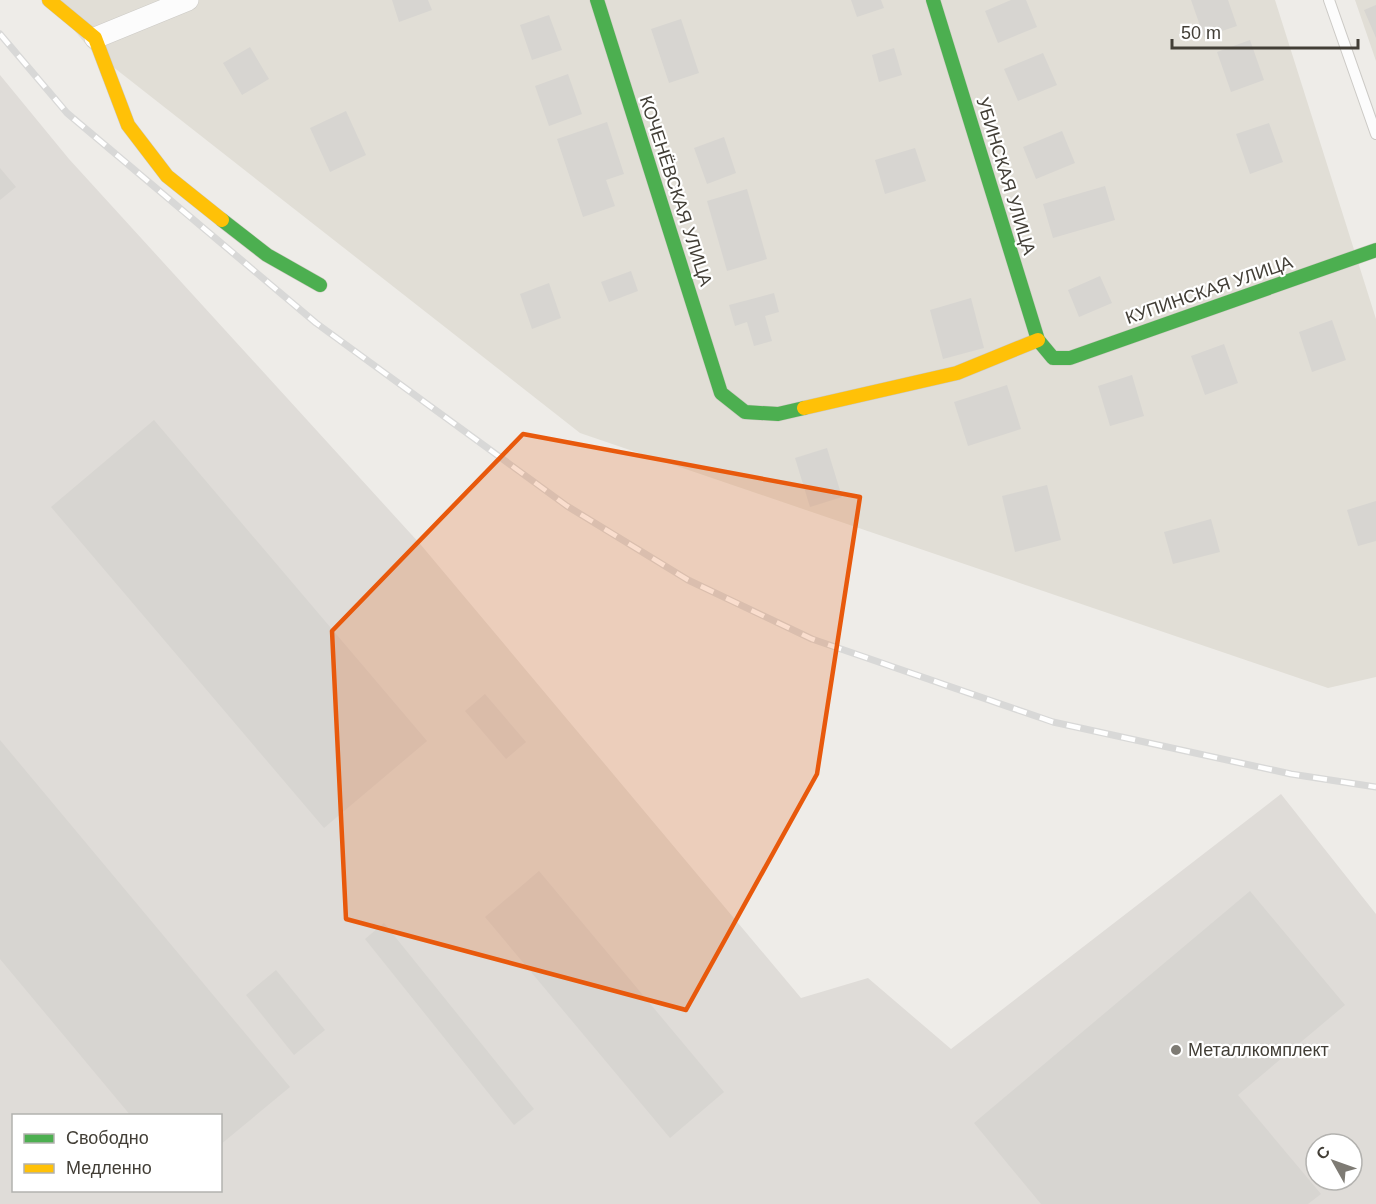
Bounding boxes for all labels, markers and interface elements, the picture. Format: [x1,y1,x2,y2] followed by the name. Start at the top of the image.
[1172,12,1358,50] scale bar
[1181,23,1221,43] text: 50 m
[636,93,716,289] street label: КОЧЕНЁВСКАЯ УЛИЦА
[973,95,1039,257] street label: УБИНСКАЯ УЛИЦА
[1123,252,1295,328] street label: КУПИНСКАЯ УЛИЦА
[1188,1040,1329,1060] place label: Металлкомплект
[1169,1043,1183,1057] marker: Металлкомплект
[12,1114,222,1192] legend
[66,1128,149,1148] text: Свободно
[1304,1132,1364,1192] north arrow
[1313,1142,1333,1163] text: С
[66,1158,152,1178] text: Медленно

